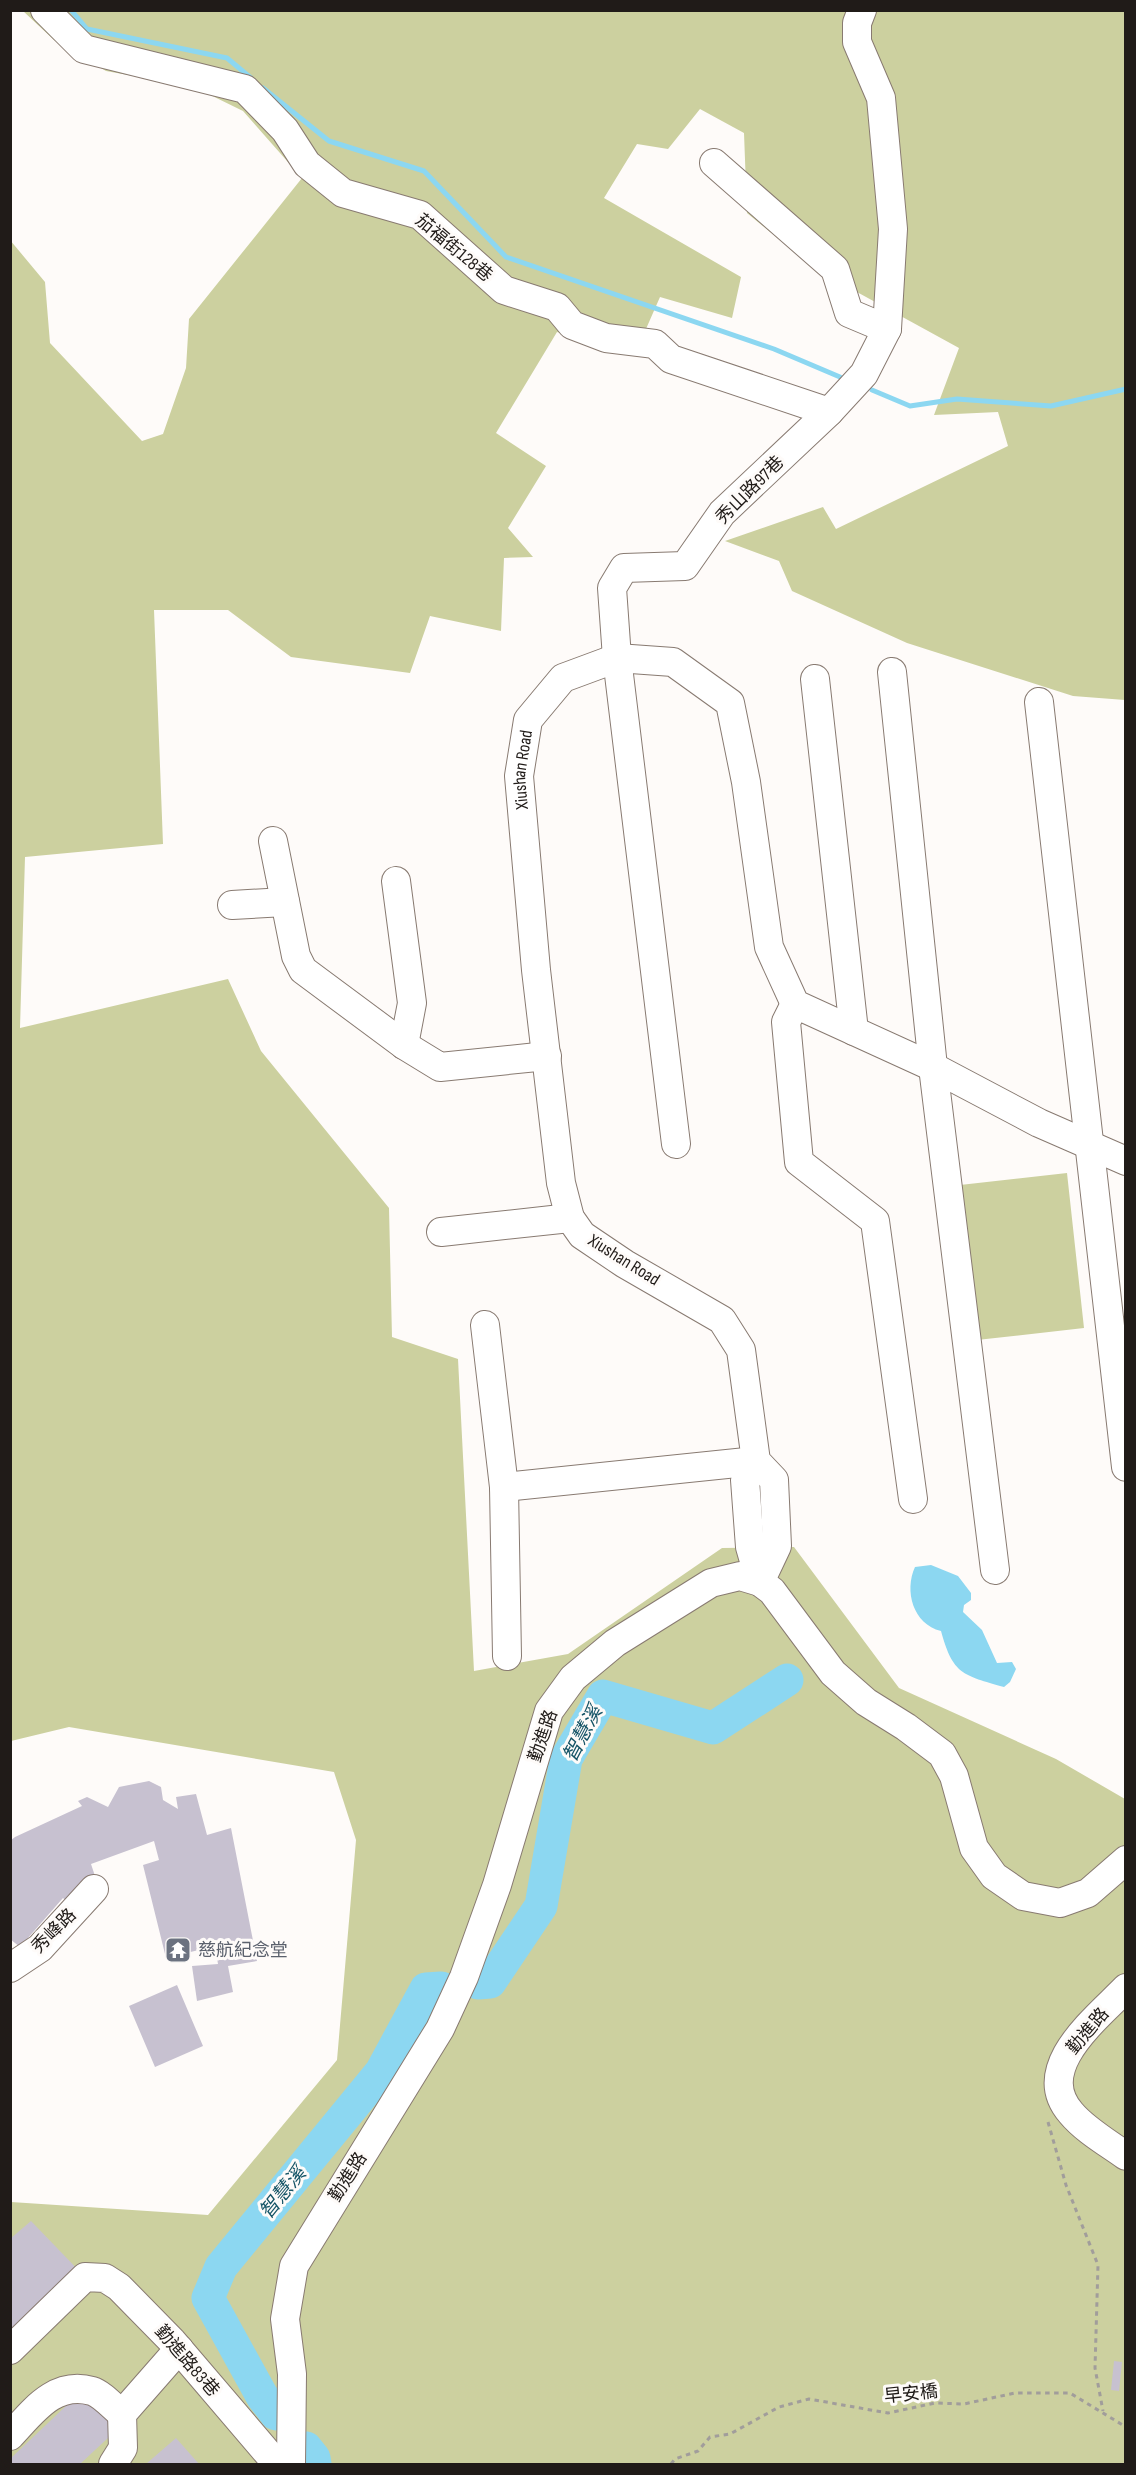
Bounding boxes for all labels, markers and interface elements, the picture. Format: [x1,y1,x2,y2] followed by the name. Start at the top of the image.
[411,210,497,286] street label: 茄福街128巷
[712,452,788,528] street label: 秀山路97巷
[508,728,537,811] street label: Xiushan Road
[584,1229,664,1290] street label: Xiushan Road
[558,1699,609,1766] water label: 智慧溪
[524,1707,562,1765] street label: 勤進路
[27,1904,81,1958] street label: 秀峰路
[163,1935,193,1965] temple icon: 慈航紀念堂
[198,1940,288,1961] place label: 慈航紀念堂
[1063,2004,1113,2058] street label: 勤進路
[325,2149,371,2205] street label: 勤進路
[255,2160,313,2224] water label: 智慧溪
[150,2321,224,2401] street label: 勤進路83巷
[883,2381,939,2407] street label: 早安橋

